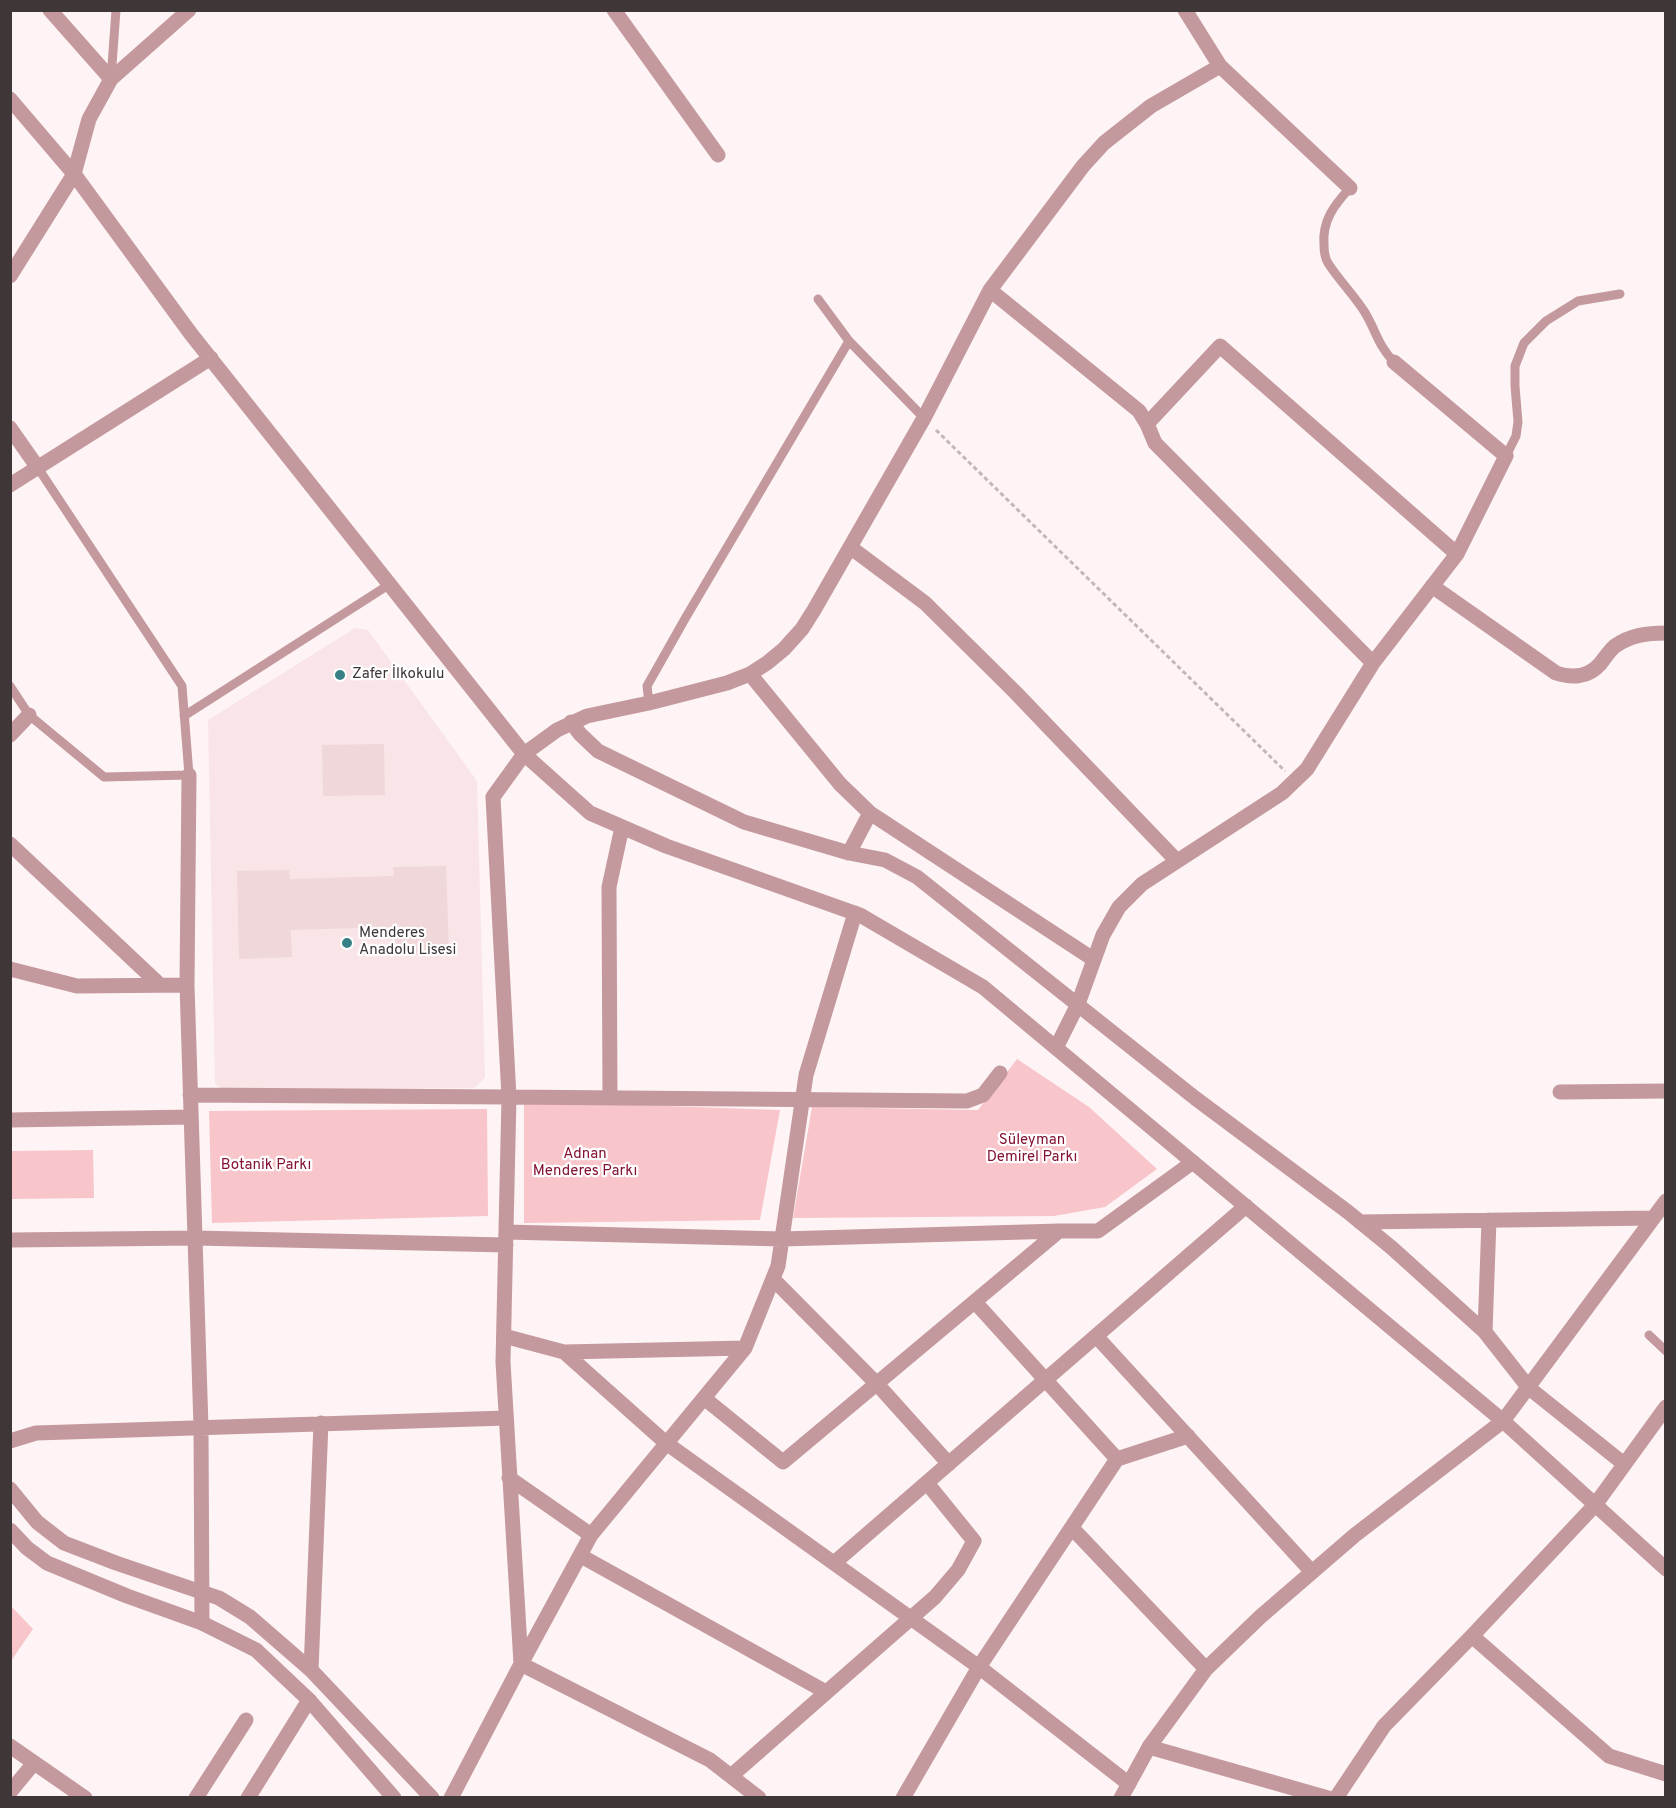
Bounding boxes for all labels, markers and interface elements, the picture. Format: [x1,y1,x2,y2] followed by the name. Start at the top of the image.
[352,666,444,684] place label: Zafer İlkokulu
[333,668,347,682] marker: Zafer İlkokulu
[359,925,456,960] place label: Menderes Anadolu Lisesi
[340,936,354,950] marker: Menderes Anadolu Lisesi
[987,1132,1077,1167] park label: Süleyman Demirel Parkı
[533,1146,637,1181] park label: Adnan Menderes Parkı
[221,1157,311,1175] park label: Botanik Parkı

